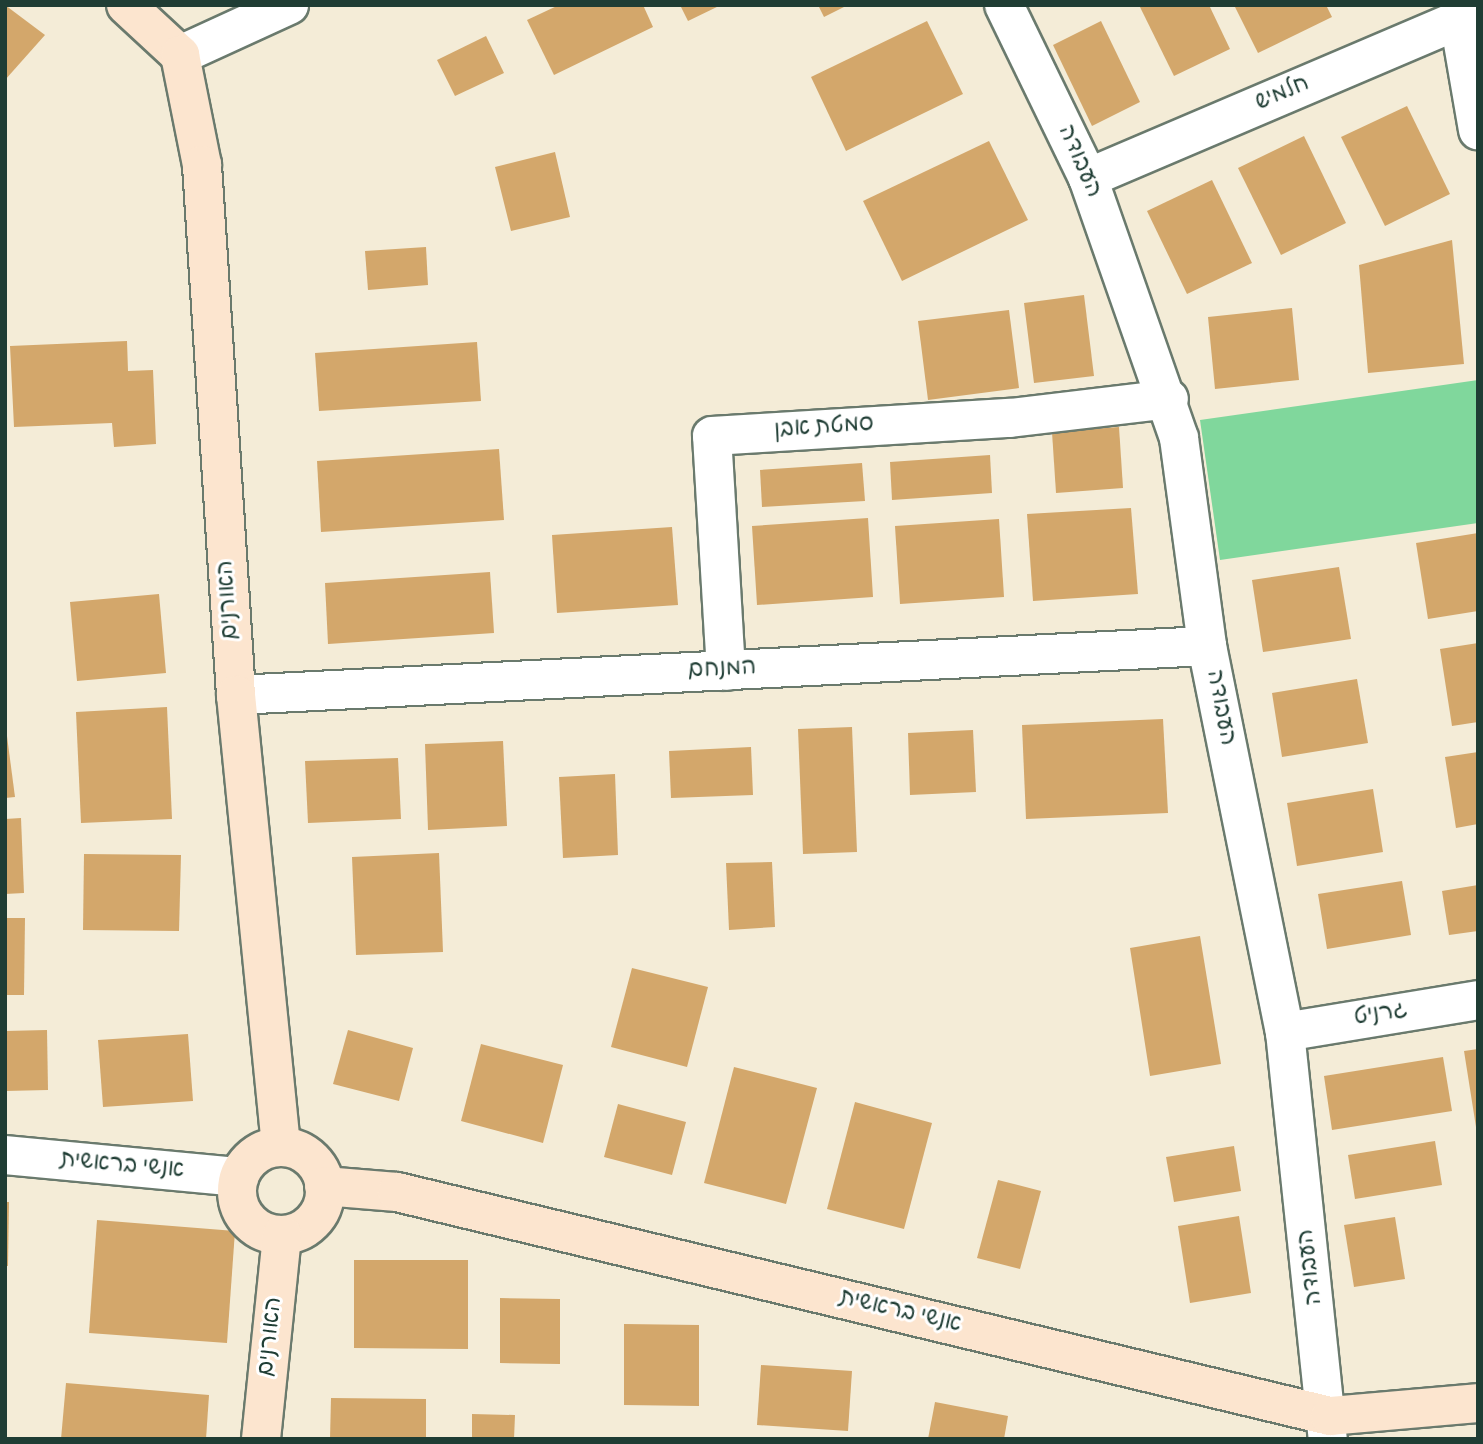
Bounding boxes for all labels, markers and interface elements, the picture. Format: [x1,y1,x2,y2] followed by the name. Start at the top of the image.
[1252,71,1314,119] street label: חלמיש
[1050,121,1106,203] street label: העבודה
[773,412,875,446] street label: סמטת אבן
[213,559,247,641] street label: האורנים
[687,655,757,687] street label: המנחם
[1198,668,1240,748] street label: העבודה
[1352,998,1410,1034] street label: גרניט
[59,1148,185,1186] street label: אנשי בראשית
[1294,1227,1330,1307] street label: העבודה
[836,1286,964,1340] street label: אנשי בראשית
[254,1296,290,1378] street label: האורנים

